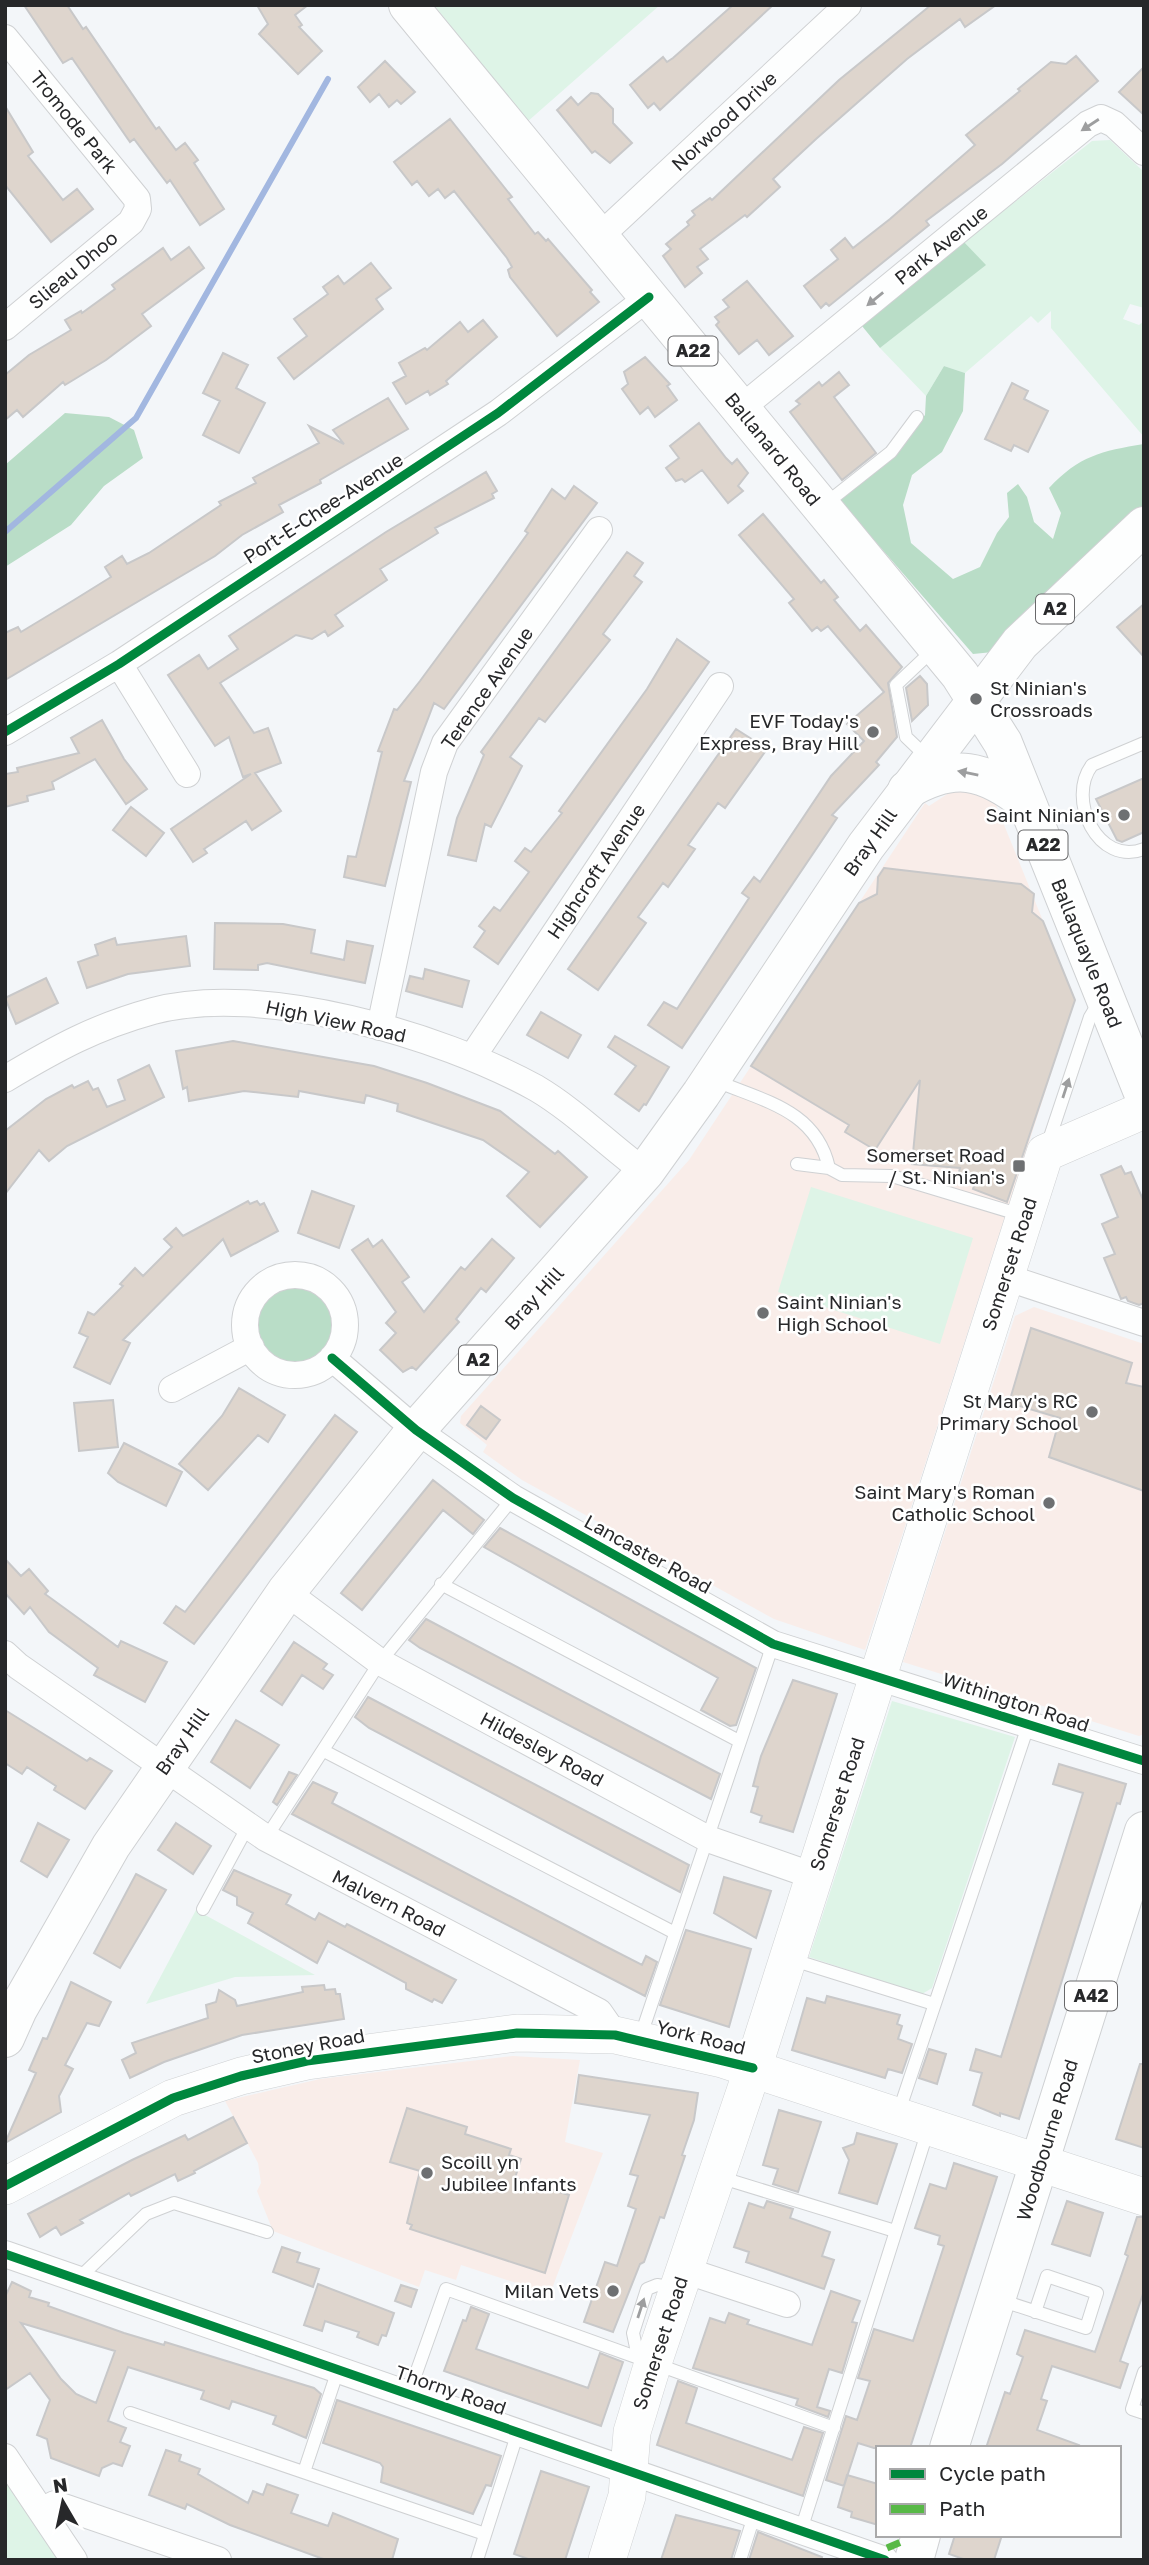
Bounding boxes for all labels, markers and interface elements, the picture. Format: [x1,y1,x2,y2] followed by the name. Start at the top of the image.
[26,66,123,178] street label: Tromode Park
[666,66,781,175] street label: Norwood Drive
[1080,118,1100,131] one-way arrow
[890,200,992,289] street label: Park Avenue
[23,226,122,313] street label: Slieau Dhoo
[867,291,885,306] one-way arrow
[668,337,718,366] road number: A22
[721,387,826,510] street label: Ballanard Road
[239,447,407,568] street label: Port-E-Chee-Avenue
[1036,594,1074,624] road number: A2
[436,622,537,753] street label: Terence Avenue
[990,676,1093,721] place label: St Ninian's Crossroads
[968,691,984,707] marker: St Ninian's Crossroads
[699,709,859,754] place label: EVF Today's Express, Bray Hill
[865,724,881,740] marker: EVF Today's Express, Bray Hill
[957,767,979,778] one-way arrow
[542,799,649,943] street label: Highcroft Avenue
[838,803,901,880] street label: Bray Hill
[985,803,1110,826] place label: Saint Ninian's
[1116,807,1132,823] marker: Saint Ninian's
[1018,830,1068,860] road number: A22
[1047,875,1128,1031] street label: Ballaquayle Road
[264,994,408,1047] street label: High View Road
[1061,1077,1072,1098] one-way arrow
[866,1143,1005,1188] place label: Somerset Road / St. Ninian's
[1011,1158,1027,1174] marker: Somerset Road / St. Ninian's
[976,1194,1041,1333] street label: Somerset Road
[499,1261,568,1334] street label: Bray Hill
[777,1290,902,1335] place label: Saint Ninian's High School
[755,1305,771,1321] marker: Saint Ninian's High School
[459,1345,497,1374] road number: A2
[939,1389,1078,1434] place label: St Mary's RC Primary School
[1084,1404,1100,1420] marker: St Mary's RC Primary School
[854,1480,1035,1525] place label: Saint Mary's Roman Catholic School
[1041,1495,1057,1511] marker: Saint Mary's Roman Catholic School
[581,1509,716,1598] street label: Lancaster Road
[940,1667,1093,1736] street label: Withington Road
[150,1702,213,1779] street label: Bray Hill
[476,1706,608,1791] street label: Hildesley Road
[804,1734,869,1873] street label: Somerset Road
[329,1864,450,1941] street label: Malvern Road
[1065,1982,1117,2010] road number: A42
[654,2014,748,2059] street label: York Road
[249,2023,367,2068] street label: Stoney Road
[1011,2056,1082,2224] street label: Woodbourne Road
[441,2150,577,2195] place label: Scoill yn Jubilee Infants
[419,2165,435,2181] marker: Scoill yn Jubilee Infants
[627,2273,692,2412] street label: Somerset Road
[504,2279,599,2302] place label: Milan Vets
[605,2283,621,2299] marker: Milan Vets
[636,2297,647,2318] one-way arrow
[393,2360,510,2419] street label: Thorny Road
[876,2446,1121,2537] legend
[939,2460,1046,2486] text: Cycle path
[28,2467,98,2537] north arrow
[51,2472,69,2497] text: N
[939,2495,986,2521] text: Path

